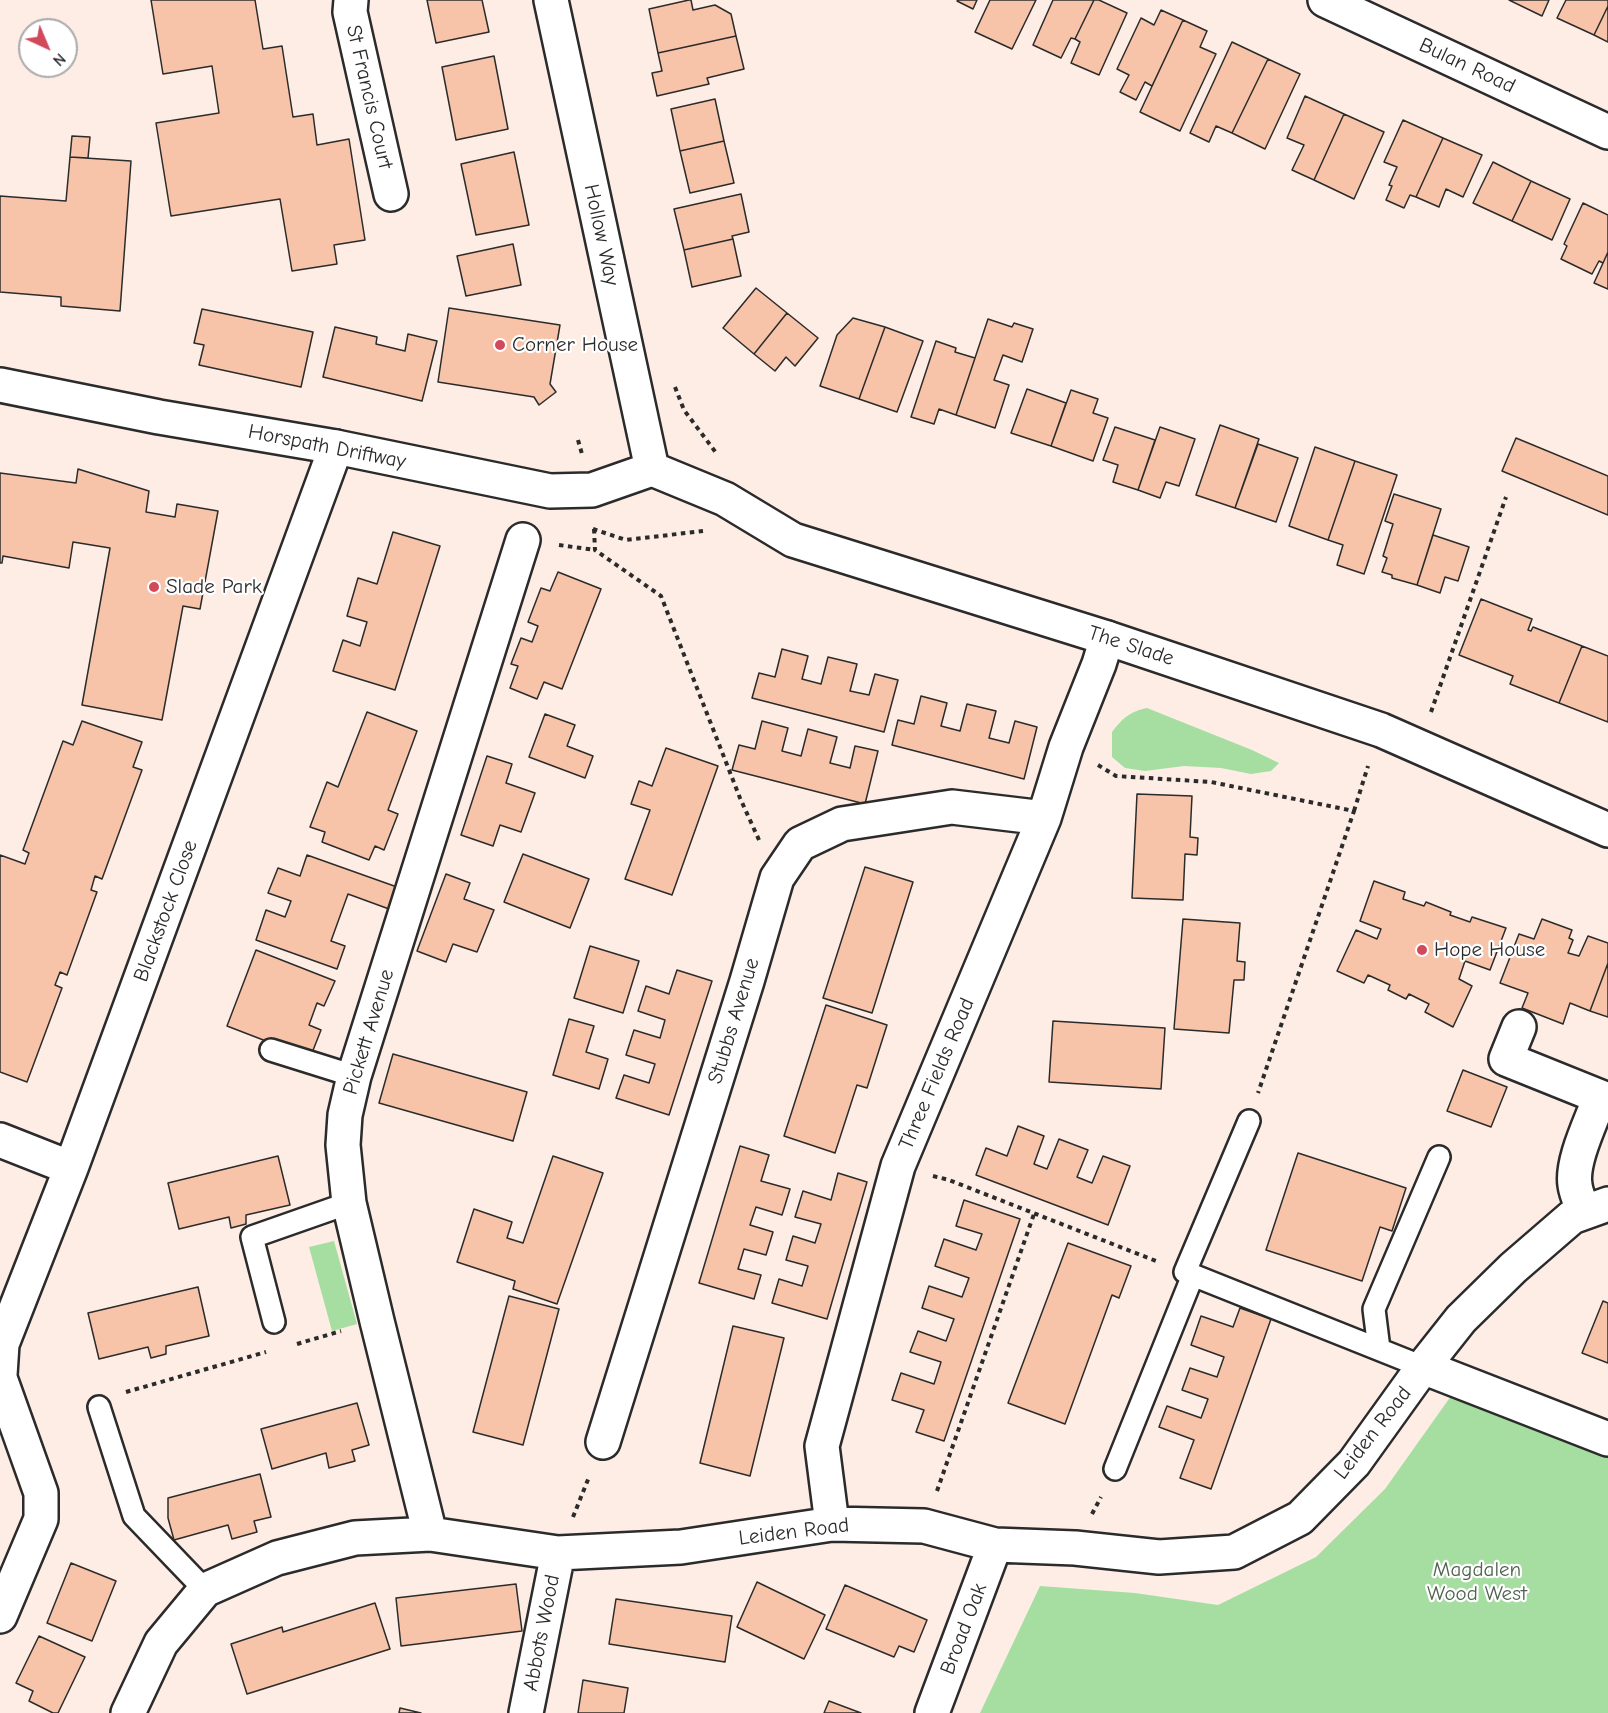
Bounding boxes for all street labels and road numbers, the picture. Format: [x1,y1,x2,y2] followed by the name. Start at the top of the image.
[340,23,398,171] street label: St Francis Court
[1415,33,1519,99] street label: Bulan Road
[578,182,624,288] street label: Hollow Way
[246,419,408,475] street label: Horspath Driftway
[1085,620,1177,672] street label: The Slade
[129,837,203,985] street label: Blackstock Close
[703,955,765,1087] street label: Stubbs Avenue
[338,966,400,1098] street label: Pickett Avenue
[894,994,980,1154] street label: Three Fields Road
[1329,1381,1417,1485] street label: Leiden Road
[737,1513,851,1551] street label: Leiden Road
[518,1573,566,1693] street label: Abbots Wood
[935,1580,993,1678] street label: Broad Oak

